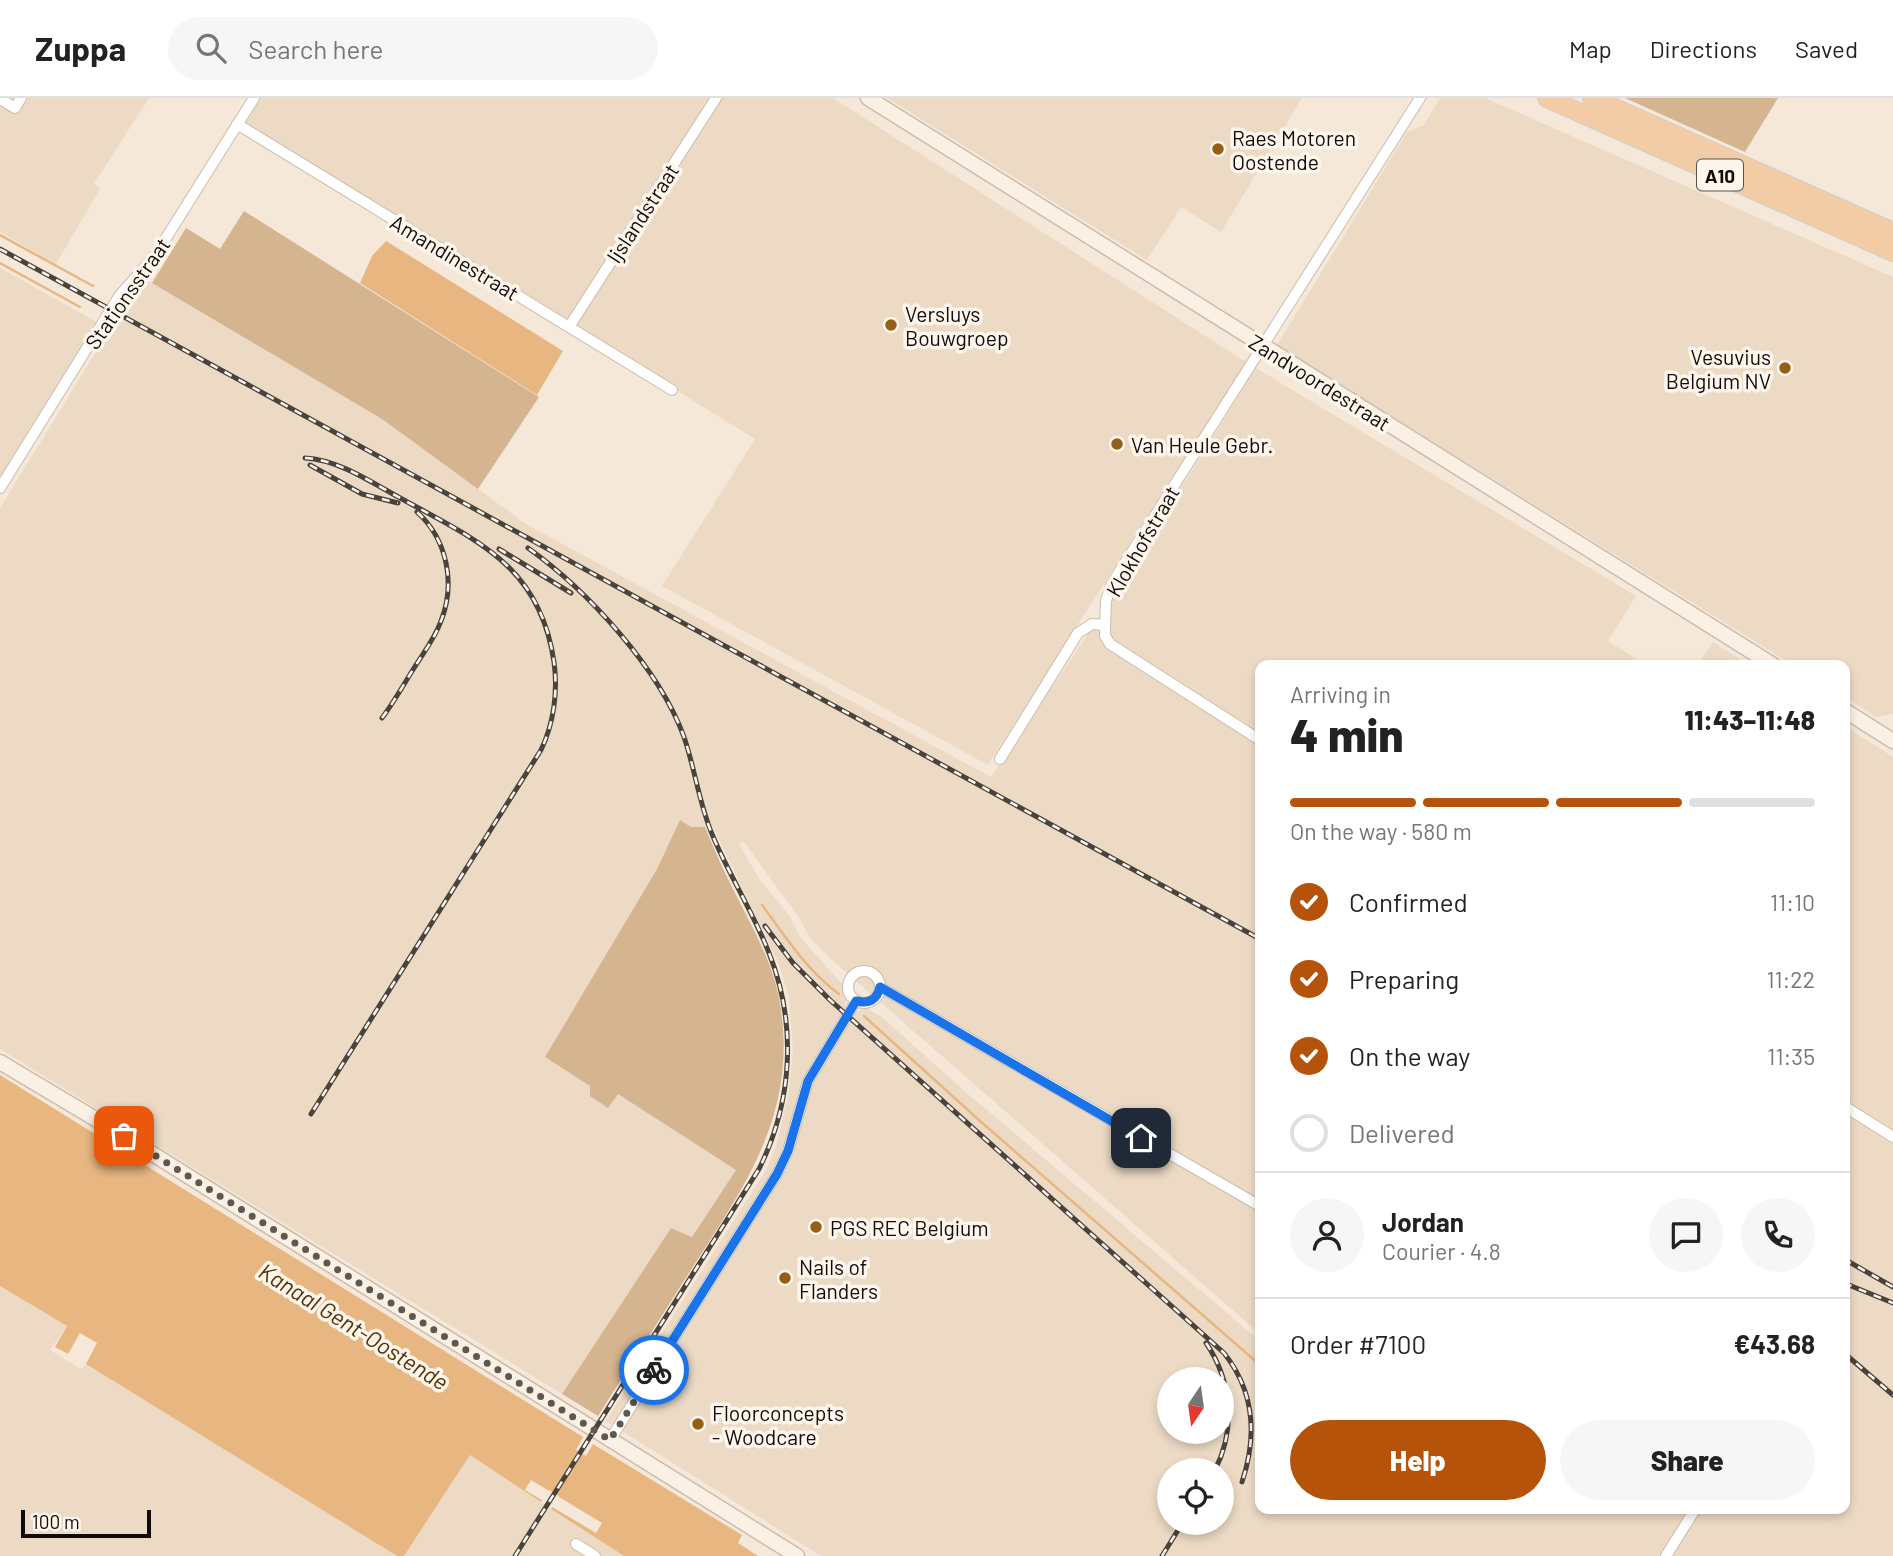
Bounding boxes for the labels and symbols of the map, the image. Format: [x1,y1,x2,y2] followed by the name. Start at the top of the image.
[1232,125,1356,174] place label: Raes Motoren Oostende
[1210,141,1226,157] marker: Raes Motoren Oostende
[601,159,683,267] street label: Ijslandstraat
[1697,159,1743,190] road number: A10
[386,209,524,305] street label: Amandinestraat
[79,232,175,354] street label: Stationsstraat
[905,301,1009,350] place label: Versluys Bouwgroep
[883,317,899,333] marker: Versluys Bouwgroep
[1245,329,1395,435] street label: Zandvoordestraat
[1666,344,1771,393] place label: Vesuvius Belgium NV
[1777,360,1793,376] marker: Vesuvius Belgium NV
[1131,432,1273,457] place label: Van Heule Gebr.
[1109,436,1125,452] marker: Van Heule Gebr.
[1100,481,1184,601] street label: Klokhofstraat
[94,1106,154,1166] pin
[1111,1108,1171,1168] pin
[830,1215,989,1240] place label: PGS REC Belgium
[808,1219,824,1235] marker: PGS REC Belgium
[799,1254,878,1303] place label: Nails of Flanders
[254,1256,454,1396] water label: Kanaal Gent-Oostende
[777,1270,793,1286] marker: Nails of Flanders
[619,1335,689,1405] courier
[1157,1367,1234,1444] north arrow
[712,1400,844,1449] place label: Floorconcepts - Woodcare
[690,1416,706,1432] marker: Floorconcepts - Woodcare
[21,1507,150,1539] scale bar

